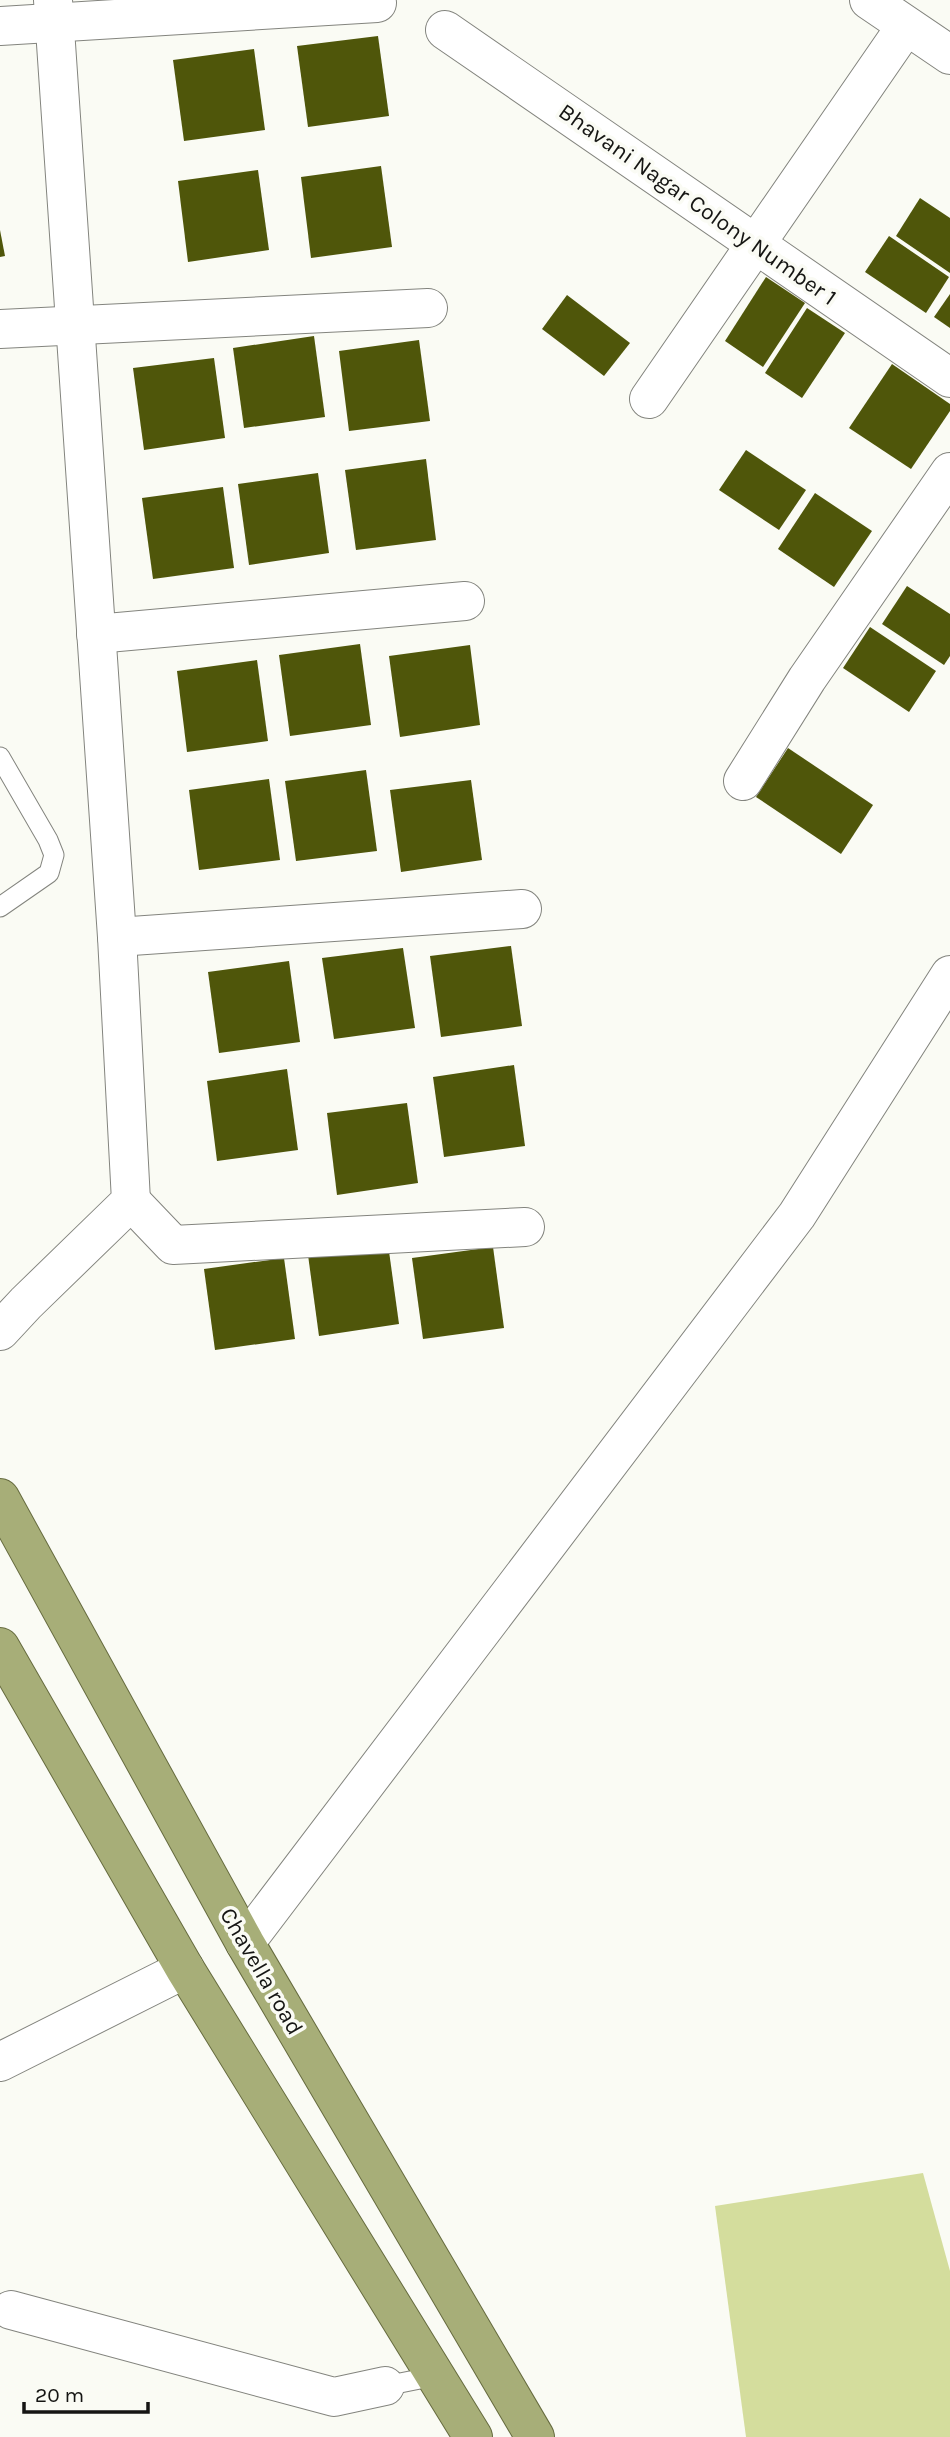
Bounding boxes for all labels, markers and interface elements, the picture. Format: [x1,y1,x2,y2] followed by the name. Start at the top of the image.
[554,98,842,311] street label: Bhavani Nagar Colony Number 1
[214,1903,309,2040] street label: Chavella road
[24,2370,149,2414] scale bar
[35,2383,84,2407] text: 20 m

